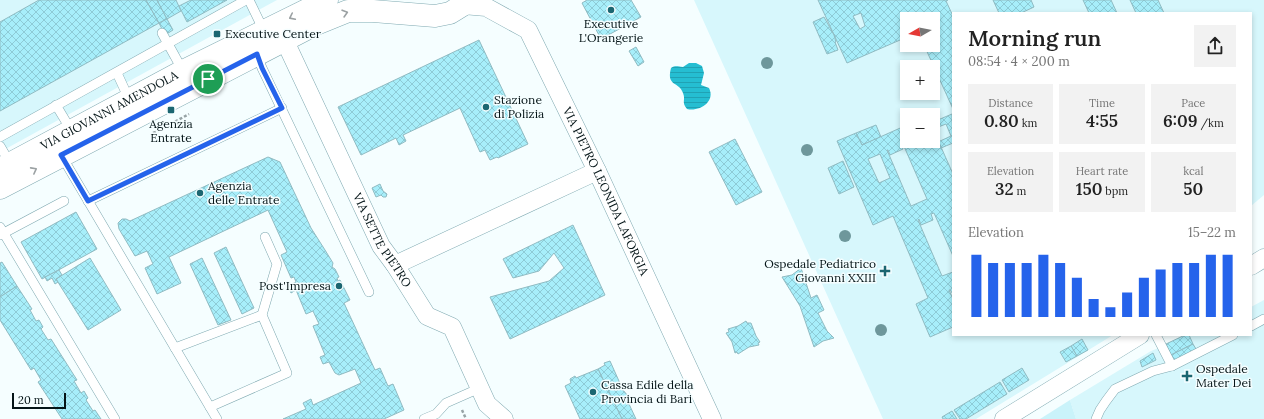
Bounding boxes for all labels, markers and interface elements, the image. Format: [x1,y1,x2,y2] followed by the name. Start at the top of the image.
[606,5,616,15] marker: Executive L'Orangerie
[342,9,349,18] one-way arrow
[288,12,296,20] one-way arrow
[900,12,940,52] north arrow
[900,12,940,148] map controls
[579,16,644,45] place label: Executive L'Orangerie
[968,24,1101,52] text: Morning run
[1194,25,1236,67] button: share
[225,26,322,41] place label: Executive Center
[212,29,222,39] marker: Executive Center
[968,53,1070,70] text: 08:54 · 4 × 200 m
[900,60,940,100] button: +
[191,62,225,96] pin
[37,67,181,153] street label: VIA GIOVANNI AMENDOLA
[197,68,219,90] icon: arrive
[494,92,544,121] place label: Stazione di Polizia
[988,96,1033,110] text: Distance
[1089,96,1115,110] text: Time
[1181,96,1205,110] text: Pace
[481,102,491,112] marker: Stazione di Polizia
[559,104,653,278] street label: VIA PIETRO LEONIDA LAFORGIA
[166,105,176,115] marker: Agenzia Entrate
[900,108,940,148] button: −
[984,110,1019,132] text: 0.80
[1086,110,1118,132] text: 4:55
[1163,110,1198,132] text: 6:09
[148,116,193,145] place label: Agenzia Entrate
[1019,116,1037,130] text: km
[1198,116,1224,130] text: /km
[987,164,1034,178] text: Elevation
[1076,164,1128,178] text: Heart rate
[1183,164,1203,178] text: kcal
[30,167,38,174] one-way arrow
[207,178,280,207] place label: Agenzia delle Entrate
[995,178,1014,200] text: 32
[1076,178,1102,200] text: 150
[1183,178,1203,200] text: 50
[1014,184,1026,198] text: m
[1102,184,1128,198] text: bpm
[195,188,205,198] marker: Agenzia delle Entrate
[350,189,415,290] street label: VIA SETTE PIETRO
[968,224,1024,241] text: Elevation
[1188,224,1236,241] text: 15–22 m
[764,256,876,285] place label: Ospedale Pediatrico Giovanni XXIII
[879,265,891,277] marker: Ospedale Pediatrico Giovanni XXIII
[259,278,331,293] place label: Post'Impresa
[334,281,344,291] marker: Post'Impresa
[1196,361,1251,390] place label: Ospedale Mater Dei
[1181,370,1193,382] marker: Ospedale Mater Dei
[601,377,693,406] place label: Cassa Edile della Provincia di Bari
[588,387,598,397] marker: Cassa Edile della Provincia di Bari
[12,391,66,410] scale bar
[18,393,43,407] text: 20 m

